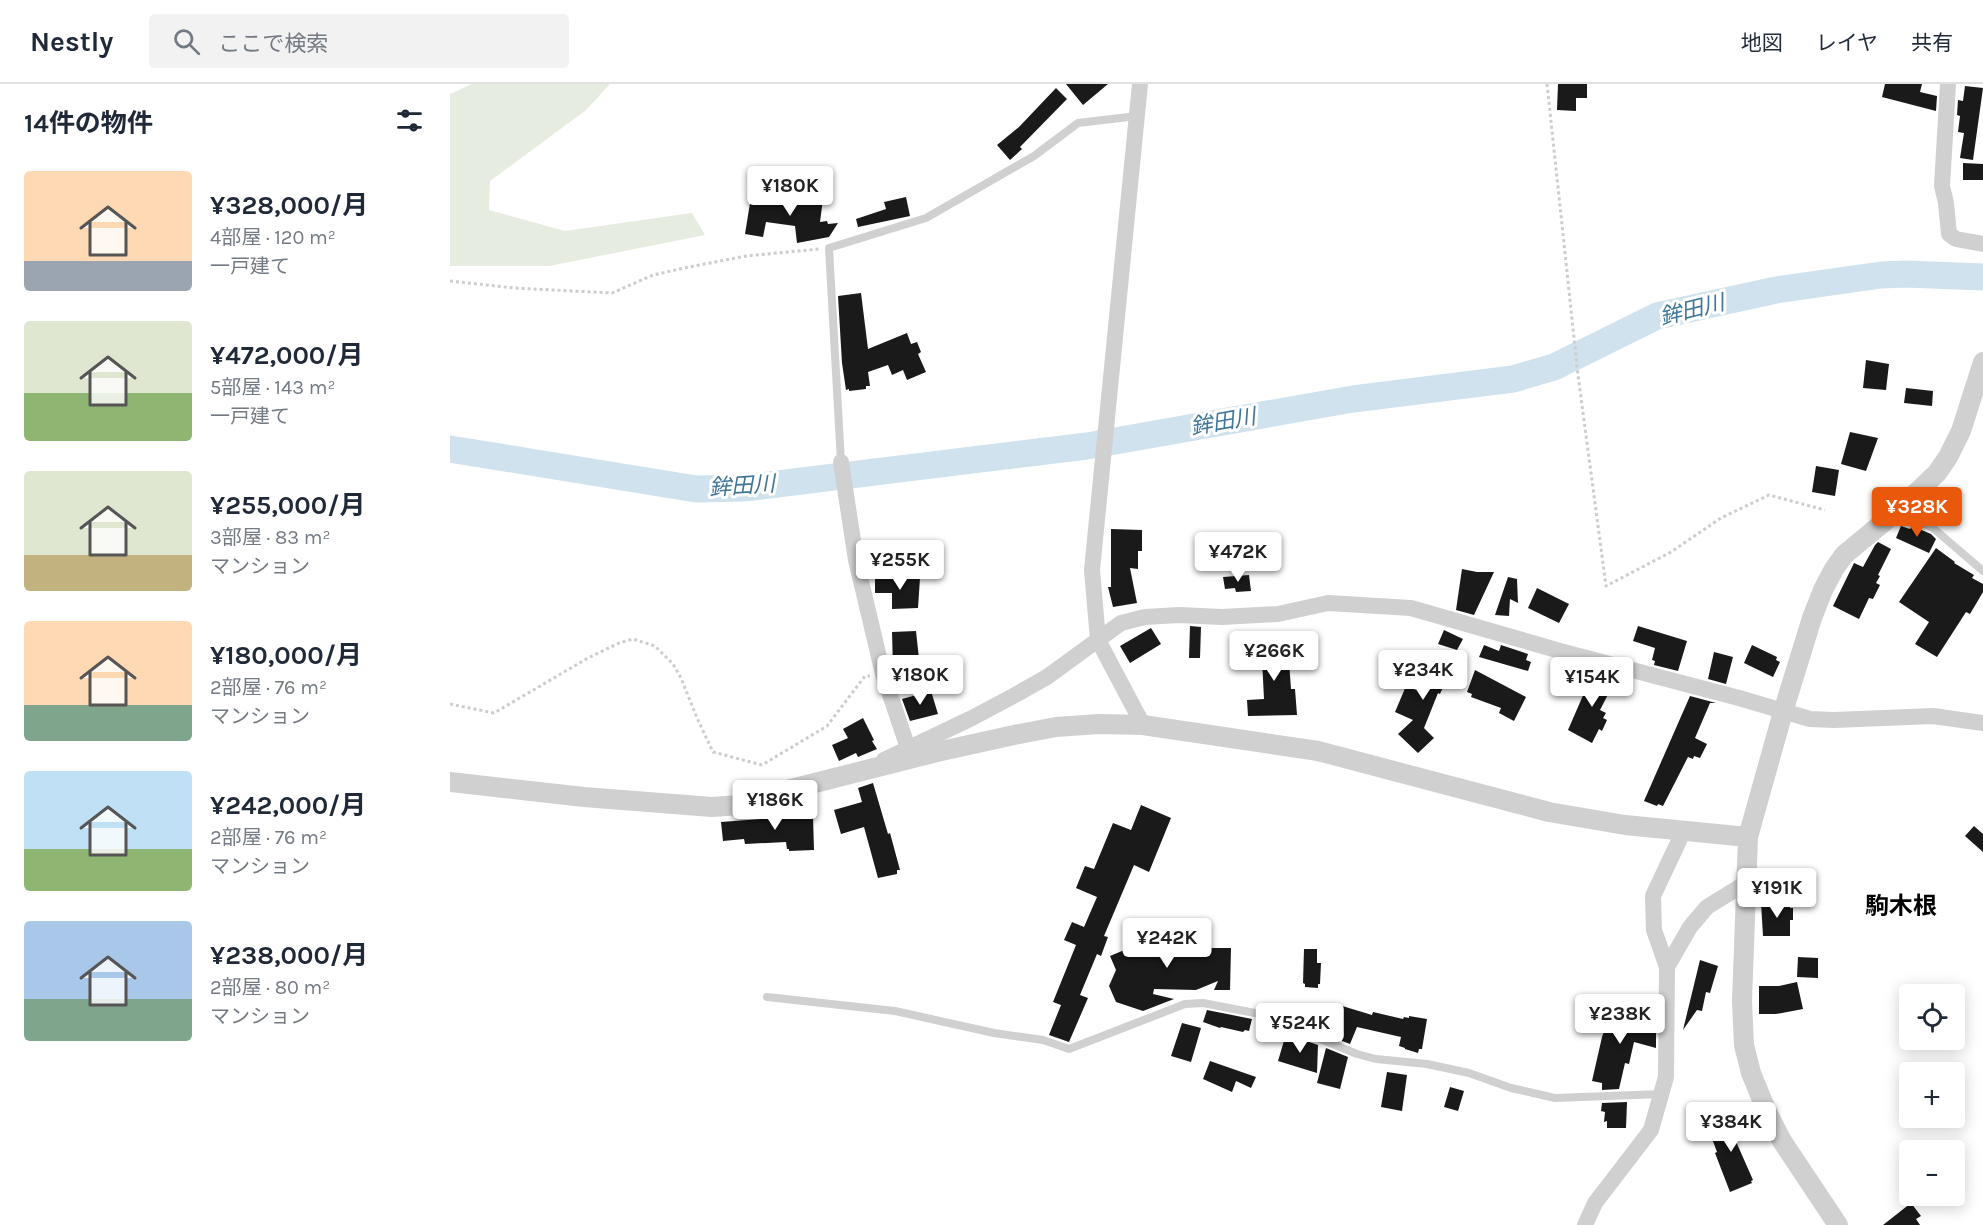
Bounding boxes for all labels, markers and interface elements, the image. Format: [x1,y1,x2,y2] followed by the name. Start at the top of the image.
[149,14,569,68] search box
[30,25,113,58] text: Nestly
[170,25,203,58] icon: search
[218,31,328,57] text: ここで検索
[1741,31,1783,55] text: 地図
[1816,31,1878,55] text: レイヤ
[1911,31,1953,55] text: 共有
[393,104,426,137] icon: filters
[24,108,153,139] text: 14件の物件
[748,166,832,217] pin: ¥180K
[761,174,819,197] text: ¥180K
[210,190,368,221] text: ¥328,000/月
[72,195,144,267] icon: home
[210,226,336,249] text: 4部屋 · 120 m²
[210,255,290,278] text: 一戸建て
[1657,289,1729,331] water label: 鉾田川
[210,340,364,371] text: ¥472,000/月
[72,345,144,417] icon: home
[210,376,335,399] text: 5部屋 · 143 m²
[1188,403,1260,441] water label: 鉾田川
[210,405,290,428] text: 一戸建て
[708,471,778,501] water label: 鉾田川
[1875,487,1959,538] pin: ¥328K
[210,490,365,521] text: ¥255,000/月
[72,495,144,567] icon: home
[1886,495,1948,518] text: ¥328K
[210,526,330,549] text: 3部屋 · 83 m²
[1196,532,1280,583] pin: ¥472K
[858,540,942,591] pin: ¥255K
[1209,540,1267,563] text: ¥472K
[870,548,930,571] text: ¥255K
[210,555,310,578] text: マンション
[1232,631,1316,682] pin: ¥266K
[1243,639,1305,662] text: ¥266K
[210,640,362,671] text: ¥180,000/月
[72,645,144,717] icon: home
[1381,650,1465,701] pin: ¥234K
[878,655,962,706] pin: ¥180K
[1550,657,1634,708] pin: ¥154K
[1392,658,1454,681] text: ¥234K
[891,663,949,686] text: ¥180K
[1564,665,1620,688] text: ¥154K
[210,676,327,699] text: 2部屋 · 76 m²
[210,705,310,728] text: マンション
[733,780,817,831] pin: ¥186K
[746,788,804,811] text: ¥186K
[210,790,366,821] text: ¥242,000/月
[72,795,144,867] icon: home
[210,826,327,849] text: 2部屋 · 76 m²
[210,855,310,878] text: マンション
[1735,868,1819,919] pin: ¥191K
[1751,876,1803,899] text: ¥191K
[1865,892,1937,920] district label: 駒木根
[1125,918,1209,969] pin: ¥242K
[1137,926,1197,949] text: ¥242K
[210,940,368,971] text: ¥238,000/月
[72,945,144,1017] icon: home
[210,976,330,999] text: 2部屋 · 80 m²
[1899,984,1965,1206] map controls
[1899,984,1965,1050] button: locate
[1578,994,1662,1045] pin: ¥238K
[1589,1002,1651,1025] text: ¥238K
[1258,1003,1342,1054] pin: ¥524K
[210,1005,310,1028] text: マンション
[1270,1011,1330,1034] text: ¥524K
[1899,1062,1965,1128] button: +
[1689,1102,1773,1153] pin: ¥384K
[1700,1110,1762,1133] text: ¥384K
[1899,1140,1965,1206] button: −

